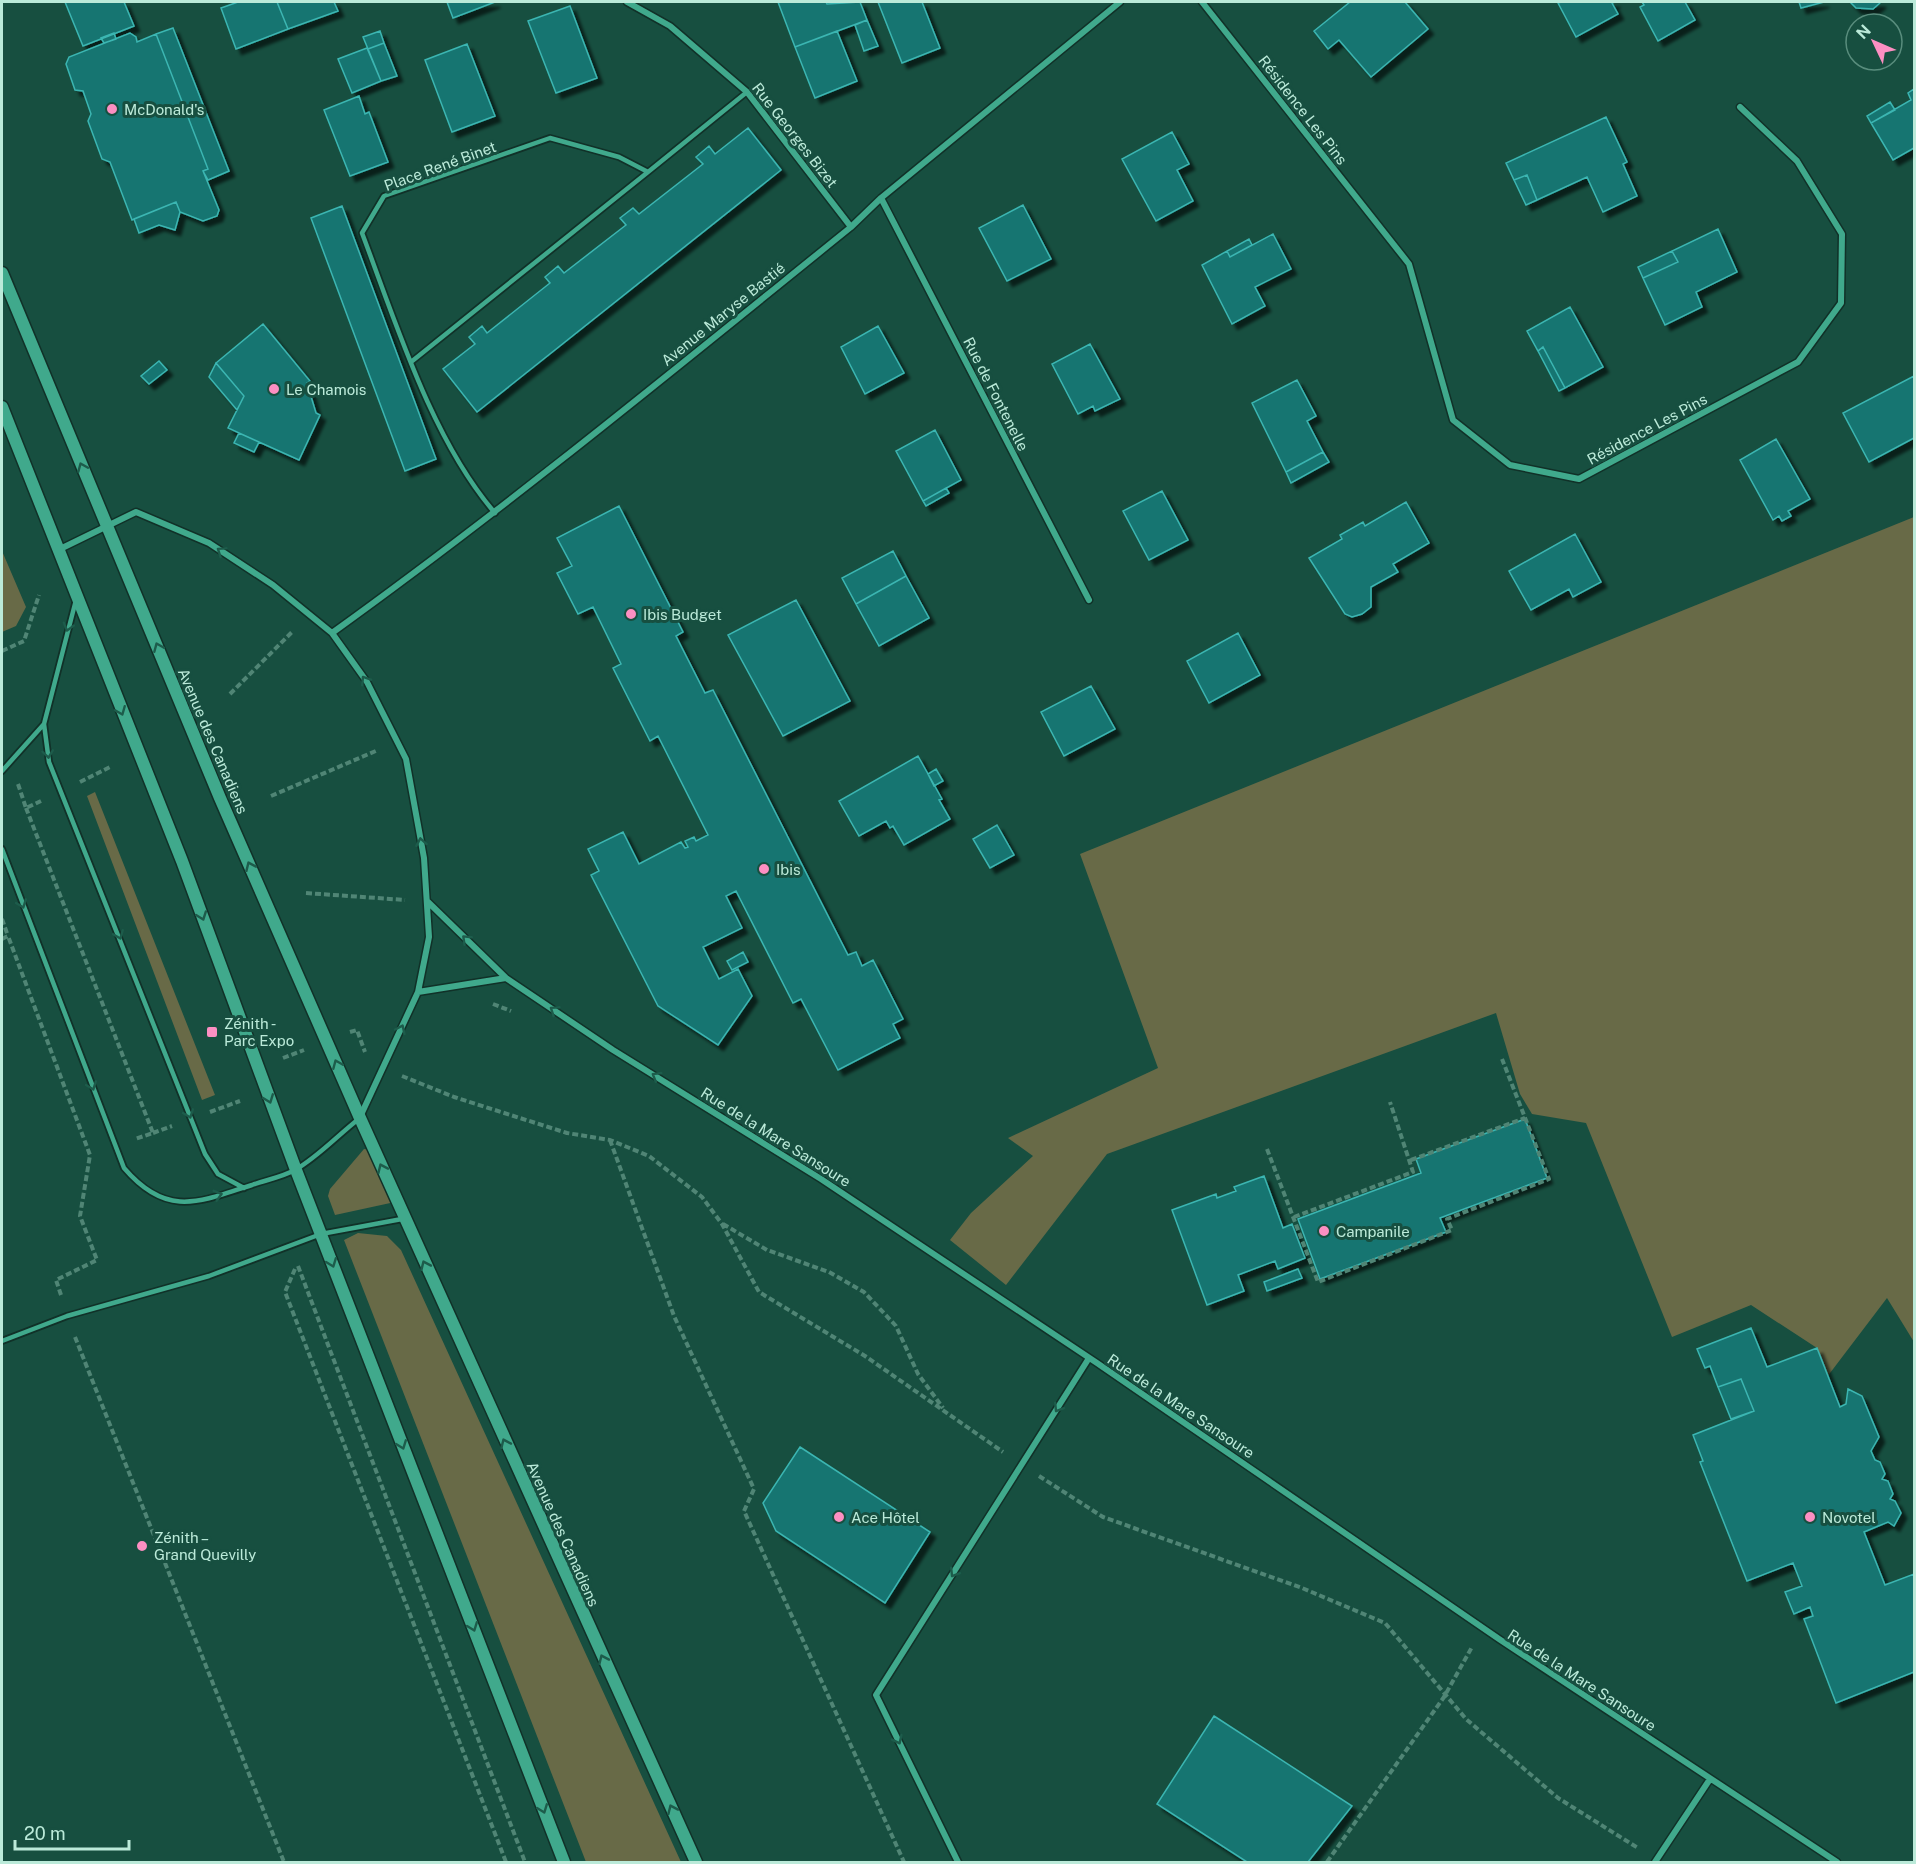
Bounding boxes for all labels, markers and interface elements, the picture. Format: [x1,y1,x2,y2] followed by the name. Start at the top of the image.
[1844,12,1904,72] north arrow
[1852,21,1875,43] text: N
[1255,52,1351,168] street label: Résidence Les Pins
[749,79,841,191] street label: Rue Georges Bizet
[124,101,204,118] place label: McDonald's
[105,102,119,116] marker: McDonald's
[382,138,499,194] street label: Place René Binet
[658,259,788,369] street label: Avenue Maryse Bastié
[960,334,1032,454] street label: Rue de Fontenelle
[286,381,366,398] place label: Le Chamois
[267,382,281,396] marker: Le Chamois
[1584,390,1710,468] street label: Résidence Les Pins
[77,463,89,474] one-way arrow
[217,547,228,558] one-way arrow
[643,606,722,623] place label: Ibis Budget
[624,607,638,621] marker: Ibis Budget
[63,621,76,631] one-way arrow
[153,643,165,654] one-way arrow
[175,666,251,816] street label: Avenue des Canadiens
[360,676,372,686] one-way arrow
[114,705,126,716] one-way arrow
[42,749,54,758] one-way arrow
[416,838,428,847] one-way arrow
[776,861,801,878] place label: Ibis
[246,862,258,873] one-way arrow
[757,862,771,876] marker: Ibis
[15,898,28,908] one-way arrow
[195,910,208,921] one-way arrow
[112,929,124,940] one-way arrow
[463,935,473,946] one-way arrow
[550,1006,561,1017] one-way arrow
[224,1015,294,1049] place label: Zénith - Parc Expo
[394,1024,406,1035] one-way arrow
[205,1025,219,1039] marker: Zénith - Parc Expo
[332,1059,344,1070] one-way arrow
[652,1071,662,1083] one-way arrow
[85,1079,97,1090] one-way arrow
[698,1084,854,1190] street label: Rue de la Mare Sansoure
[262,1093,274,1104] one-way arrow
[182,1108,194,1119] one-way arrow
[377,1163,389,1174] one-way arrow
[213,1190,223,1203] one-way arrow
[1336,1223,1410,1240] place label: Campanile
[1317,1224,1331,1238] marker: Campanile
[325,1257,337,1268] one-way arrow
[420,1261,432,1272] one-way arrow
[1104,1351,1258,1461] street label: Rue de la Mare Sansoure
[1053,1402,1065,1412] one-way arrow
[501,1438,513,1449] one-way arrow
[395,1439,408,1450] one-way arrow
[523,1459,603,1609] street label: Avenue des Canadiens
[851,1509,920,1526] place label: Ace Hôtel
[1822,1509,1876,1526] place label: Novotel
[832,1510,846,1524] marker: Ace Hôtel
[1803,1510,1817,1524] marker: Novotel
[154,1529,256,1563] place label: Zénith – Grand Quevilly
[135,1539,149,1553] marker: Zénith – Grand Quevilly
[949,1567,961,1577] one-way arrow
[465,1621,478,1632] one-way arrow
[1505,1626,1659,1734] street label: Rue de la Mare Sansoure
[599,1654,611,1665] one-way arrow
[890,1733,902,1744] one-way arrow
[536,1803,548,1814] one-way arrow
[667,1805,679,1816] one-way arrow
[15,1813,129,1851] scale bar
[24,1823,66,1844] text: 20 m

